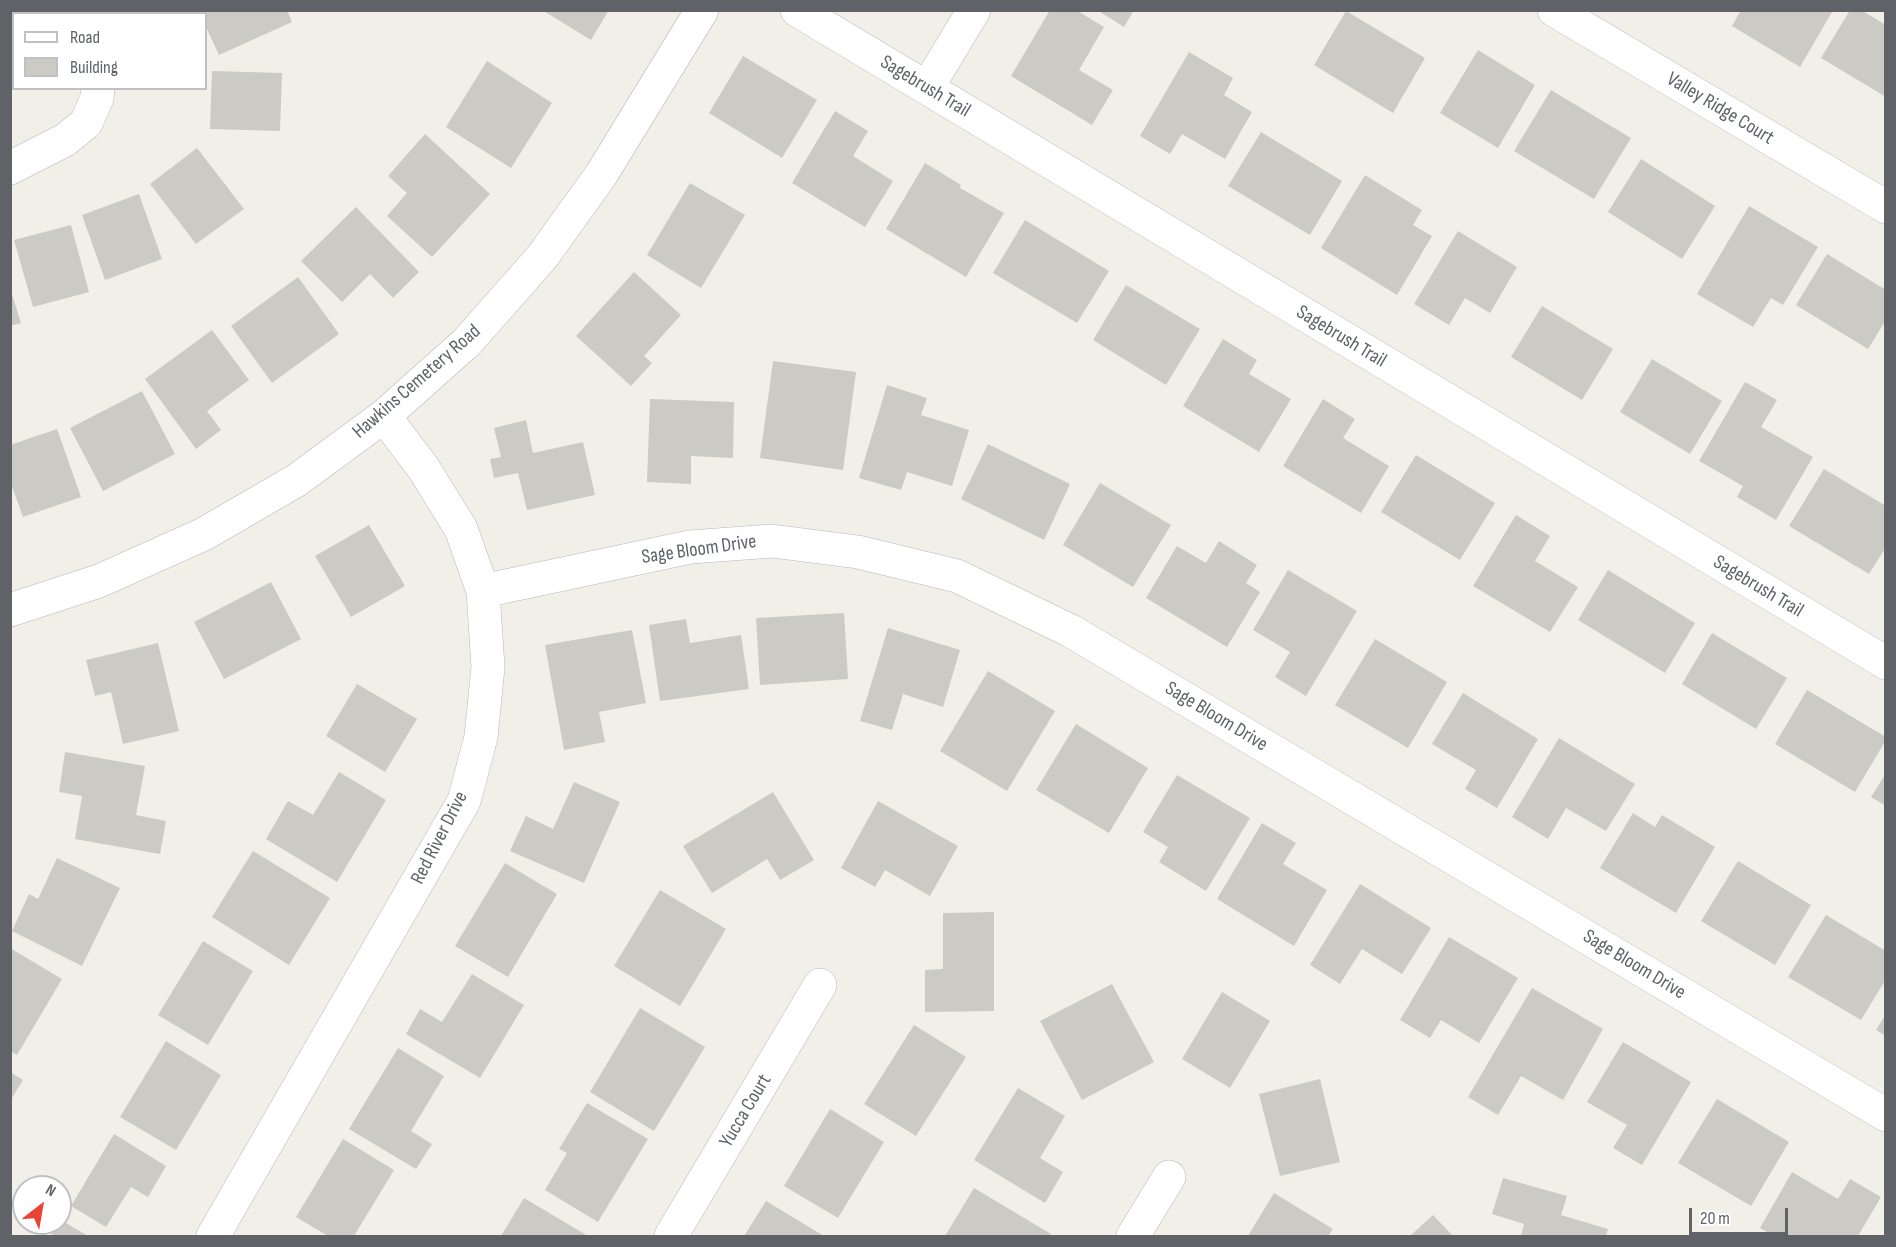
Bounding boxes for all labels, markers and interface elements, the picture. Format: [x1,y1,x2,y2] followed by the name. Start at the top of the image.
[12,12,207,90] legend
[70,27,100,48] text: Road
[876,51,974,123] street label: Sagebrush Trail
[70,57,118,78] text: Building
[1662,68,1778,150] street label: Valley Ridge Court
[1292,301,1390,373] street label: Sagebrush Trail
[348,320,486,444] street label: Hawkins Cemetery Road
[640,530,758,570] street label: Sage Bloom Drive
[1709,551,1807,623] street label: Sagebrush Trail
[1160,677,1272,757] street label: Sage Bloom Drive
[406,788,474,888] street label: Red River Drive
[1578,925,1690,1005] street label: Sage Bloom Drive
[715,1070,777,1152] street label: Yucca Court
[12,1175,72,1235] north arrow
[42,1181,59,1201] text: N
[1692,1196,1791,1234] scale bar
[1700,1208,1730,1229] text: 20 m

